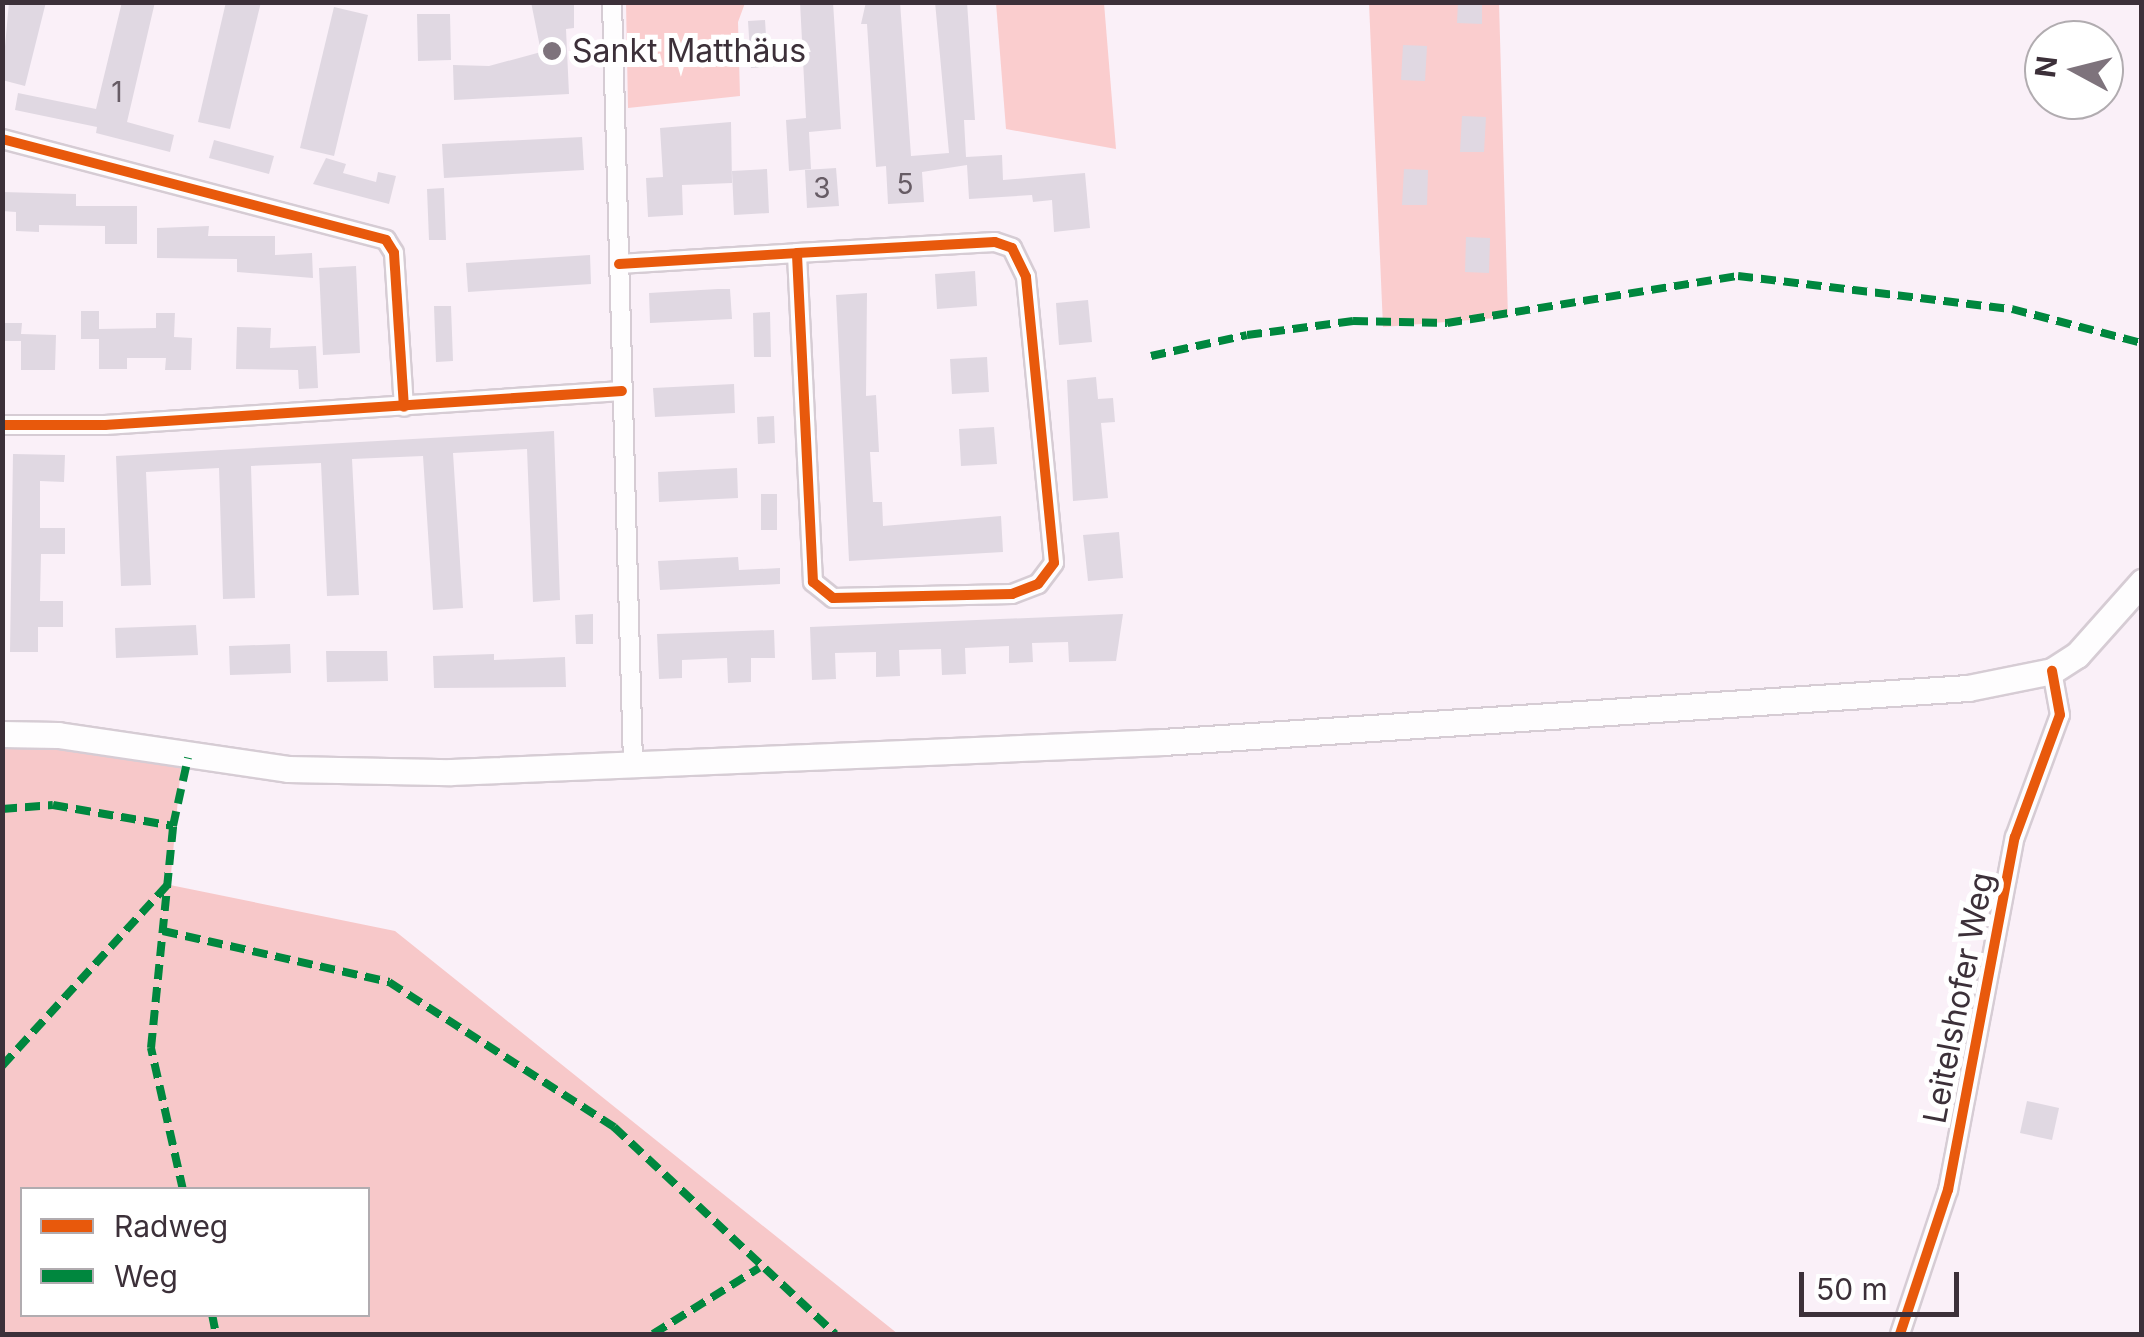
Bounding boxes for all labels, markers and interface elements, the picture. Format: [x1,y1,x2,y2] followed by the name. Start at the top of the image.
[2024,20,2124,120] north arrow
[572,32,806,70] place label: Sankt Matthäus
[541,40,563,62] marker: Sankt Matthäus
[2028,54,2064,79] text: N
[111,75,123,109] house number: 1
[896,167,914,201] house number: 5
[813,171,831,205] house number: 3
[1916,869,2002,1127] street label: Leitelshofer Weg
[20,1187,370,1317] legend
[114,1208,228,1244] text: Radweg
[1804,1252,1964,1314] scale bar
[114,1258,178,1294] text: Weg
[1816,1271,1888,1307] text: 50 m

